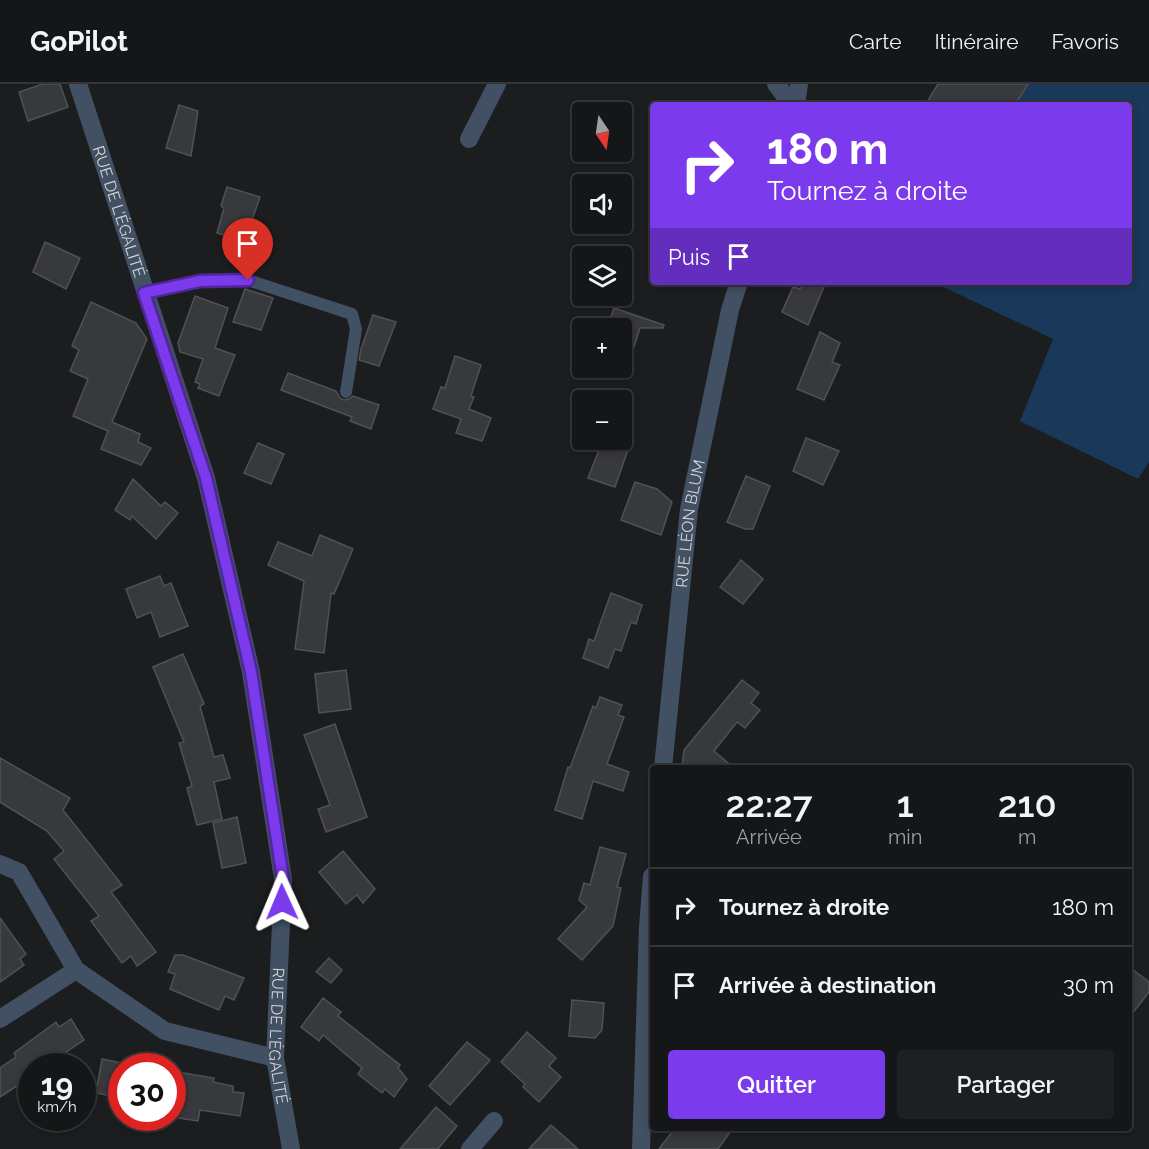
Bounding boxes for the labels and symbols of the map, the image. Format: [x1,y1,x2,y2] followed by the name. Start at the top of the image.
[572,102,632,162] north arrow
[89,143,150,280] street label: RUE DE L'ÉGALITÉ
[222,218,273,280] pin
[672,458,709,589] street label: RUE LÉON BLUM
[250,870,314,934] position arrow
[265,967,293,1106] street label: RUE DE L'ÉGALITÉ
[108,1053,186,1131] speed limit sign: 30

